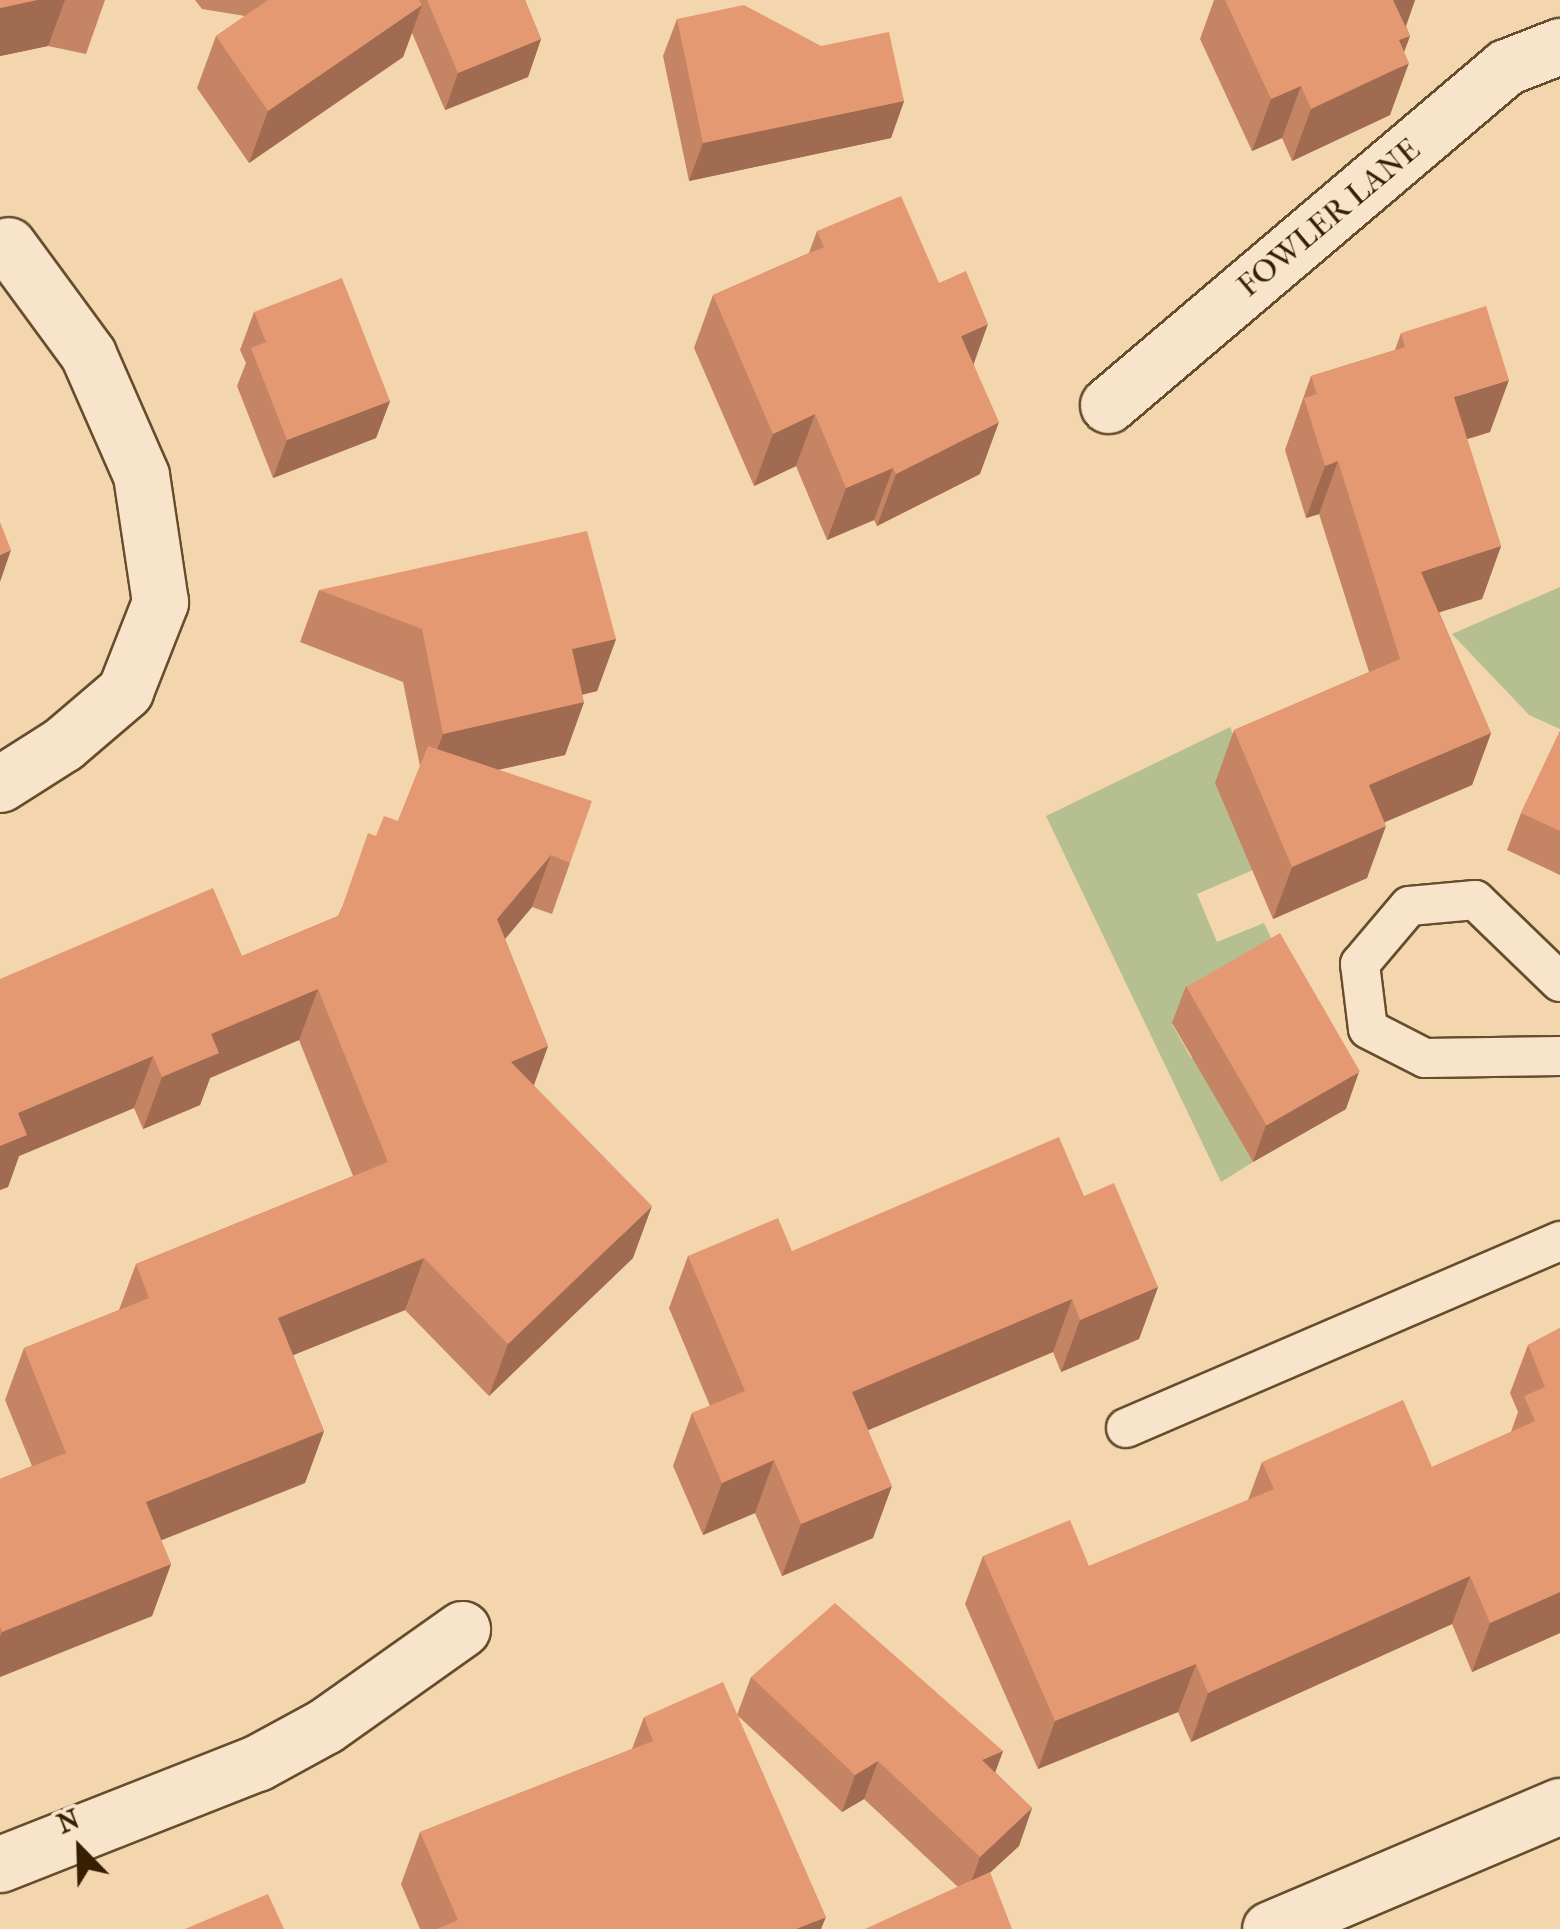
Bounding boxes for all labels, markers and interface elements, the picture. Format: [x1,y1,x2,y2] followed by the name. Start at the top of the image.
[1230,131,1428,305] street label: FOWLER LANE
[30,1799,130,1899] north arrow
[52,1802,84,1840] text: N

